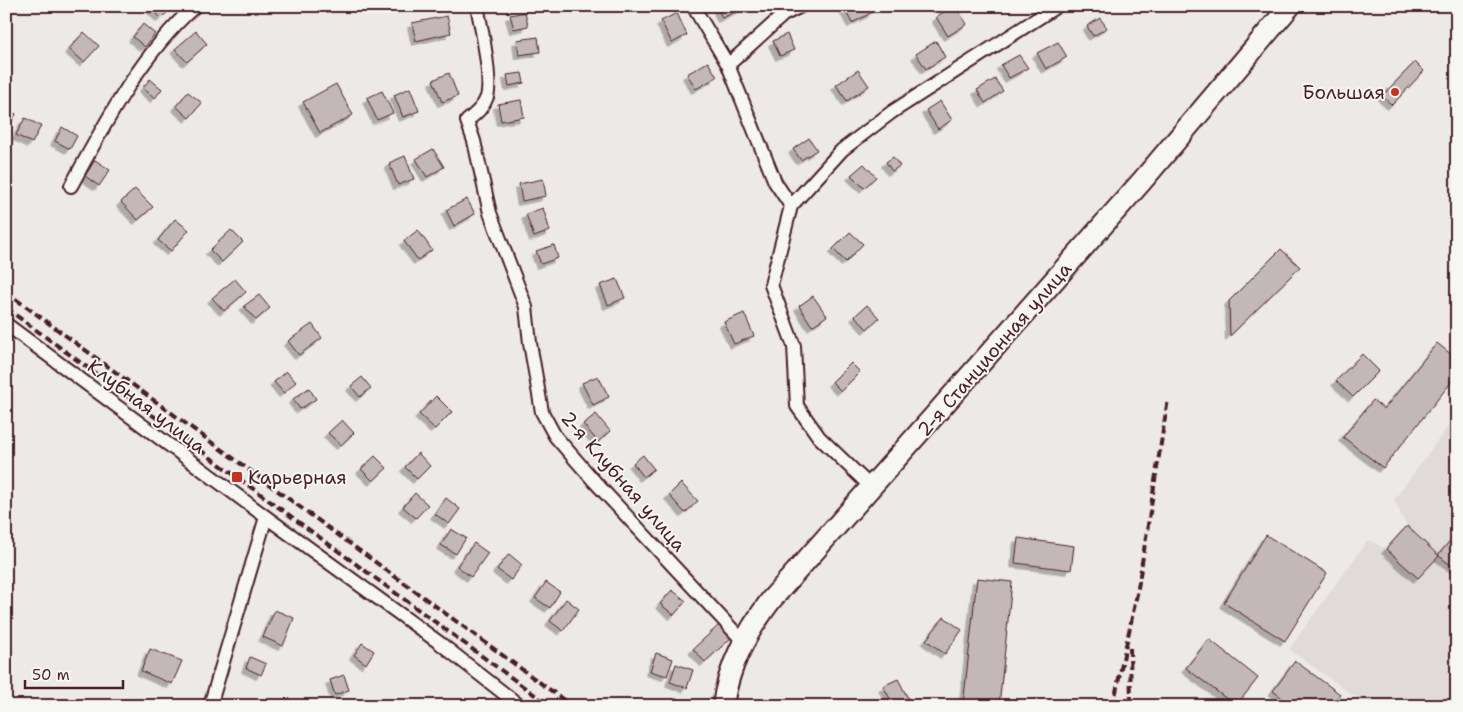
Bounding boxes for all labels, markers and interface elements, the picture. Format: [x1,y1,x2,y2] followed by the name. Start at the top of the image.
[1302,80,1385,105] place label: Большая
[1389,86,1401,98] marker: Большая
[912,257,1077,442] street label: 2-я Станционная улица
[82,354,211,459] street label: Клубная улица
[556,406,692,557] street label: 2-я Клубная улица
[248,465,347,490] place label: Карьерная
[230,470,244,484] marker: Карьерная
[25,657,122,689] scale bar
[32,665,70,685] text: 50 m

